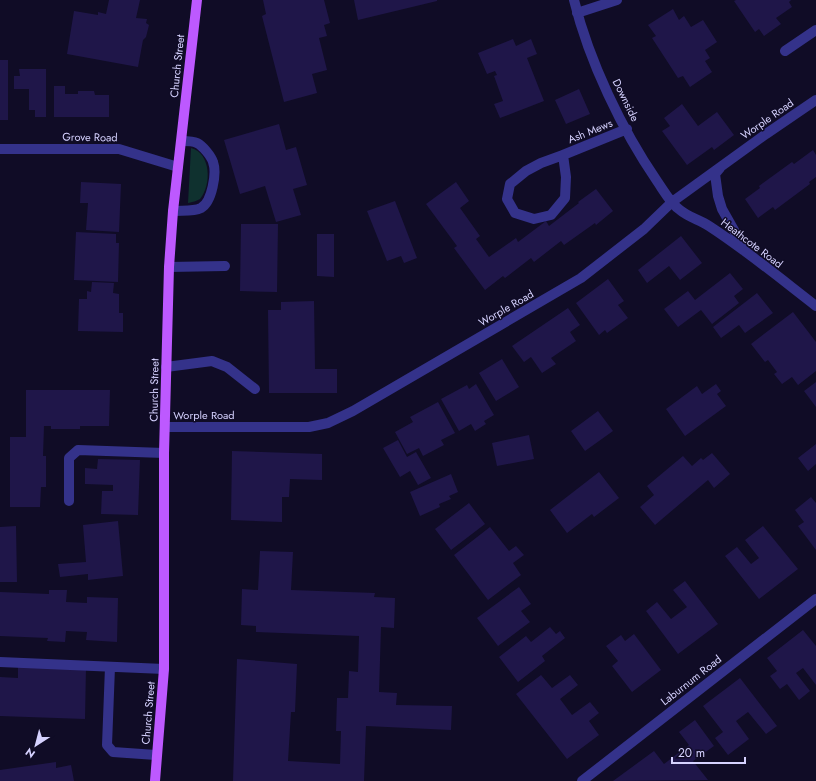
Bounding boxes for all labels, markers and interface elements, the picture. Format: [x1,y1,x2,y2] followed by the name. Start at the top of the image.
[166,33,188,98] street label: Church Street
[609,76,643,124] street label: Downside
[737,95,797,143] street label: Worple Road
[565,115,615,147] street label: Ash Mews
[62,129,118,145] street label: Grove Road
[718,214,786,272] street label: Heathcote Road
[475,286,537,330] street label: Worple Road
[145,358,163,422] street label: Church Street
[173,407,235,423] street label: Worple Road
[657,651,725,709] street label: Laburnum Road
[137,680,159,745] street label: Church Street
[16,725,56,765] north arrow
[672,739,745,765] scale bar
[22,744,38,762] text: N
[678,744,705,762] text: 20 m

